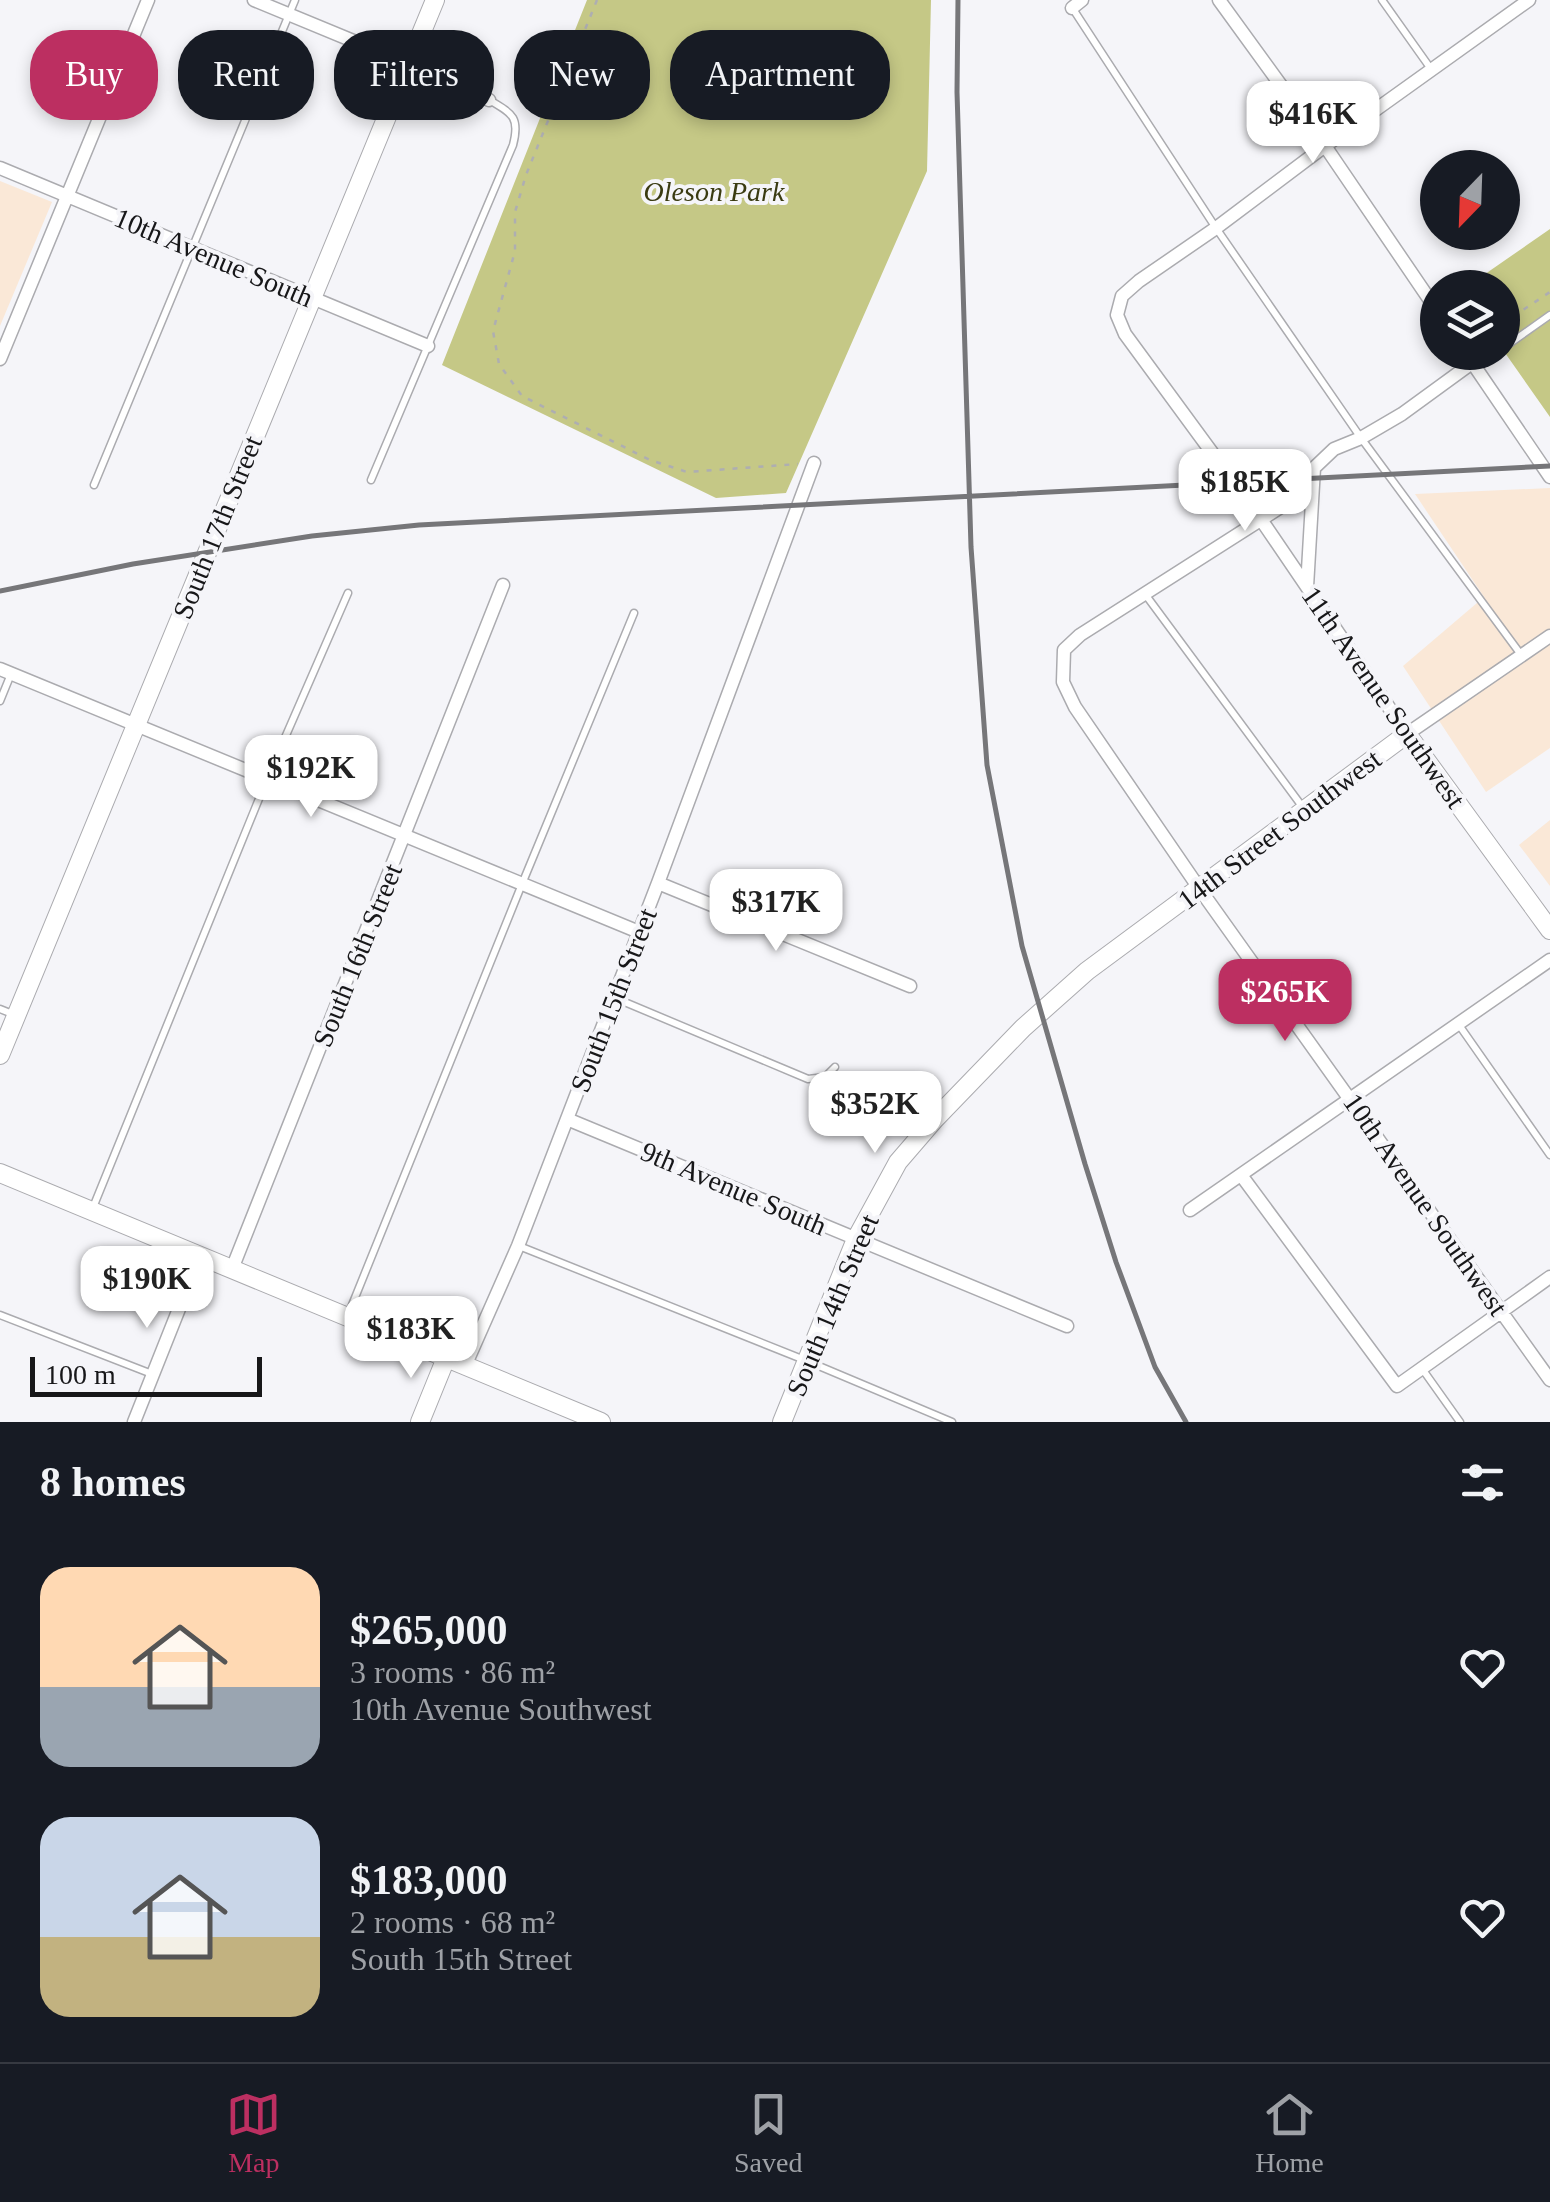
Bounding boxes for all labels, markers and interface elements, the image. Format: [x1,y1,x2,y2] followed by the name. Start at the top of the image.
[30,30,158,120] chip: Buy
[178,30,314,120] chip: Rent
[334,30,494,120] chip: Filters
[514,30,650,120] chip: New
[670,30,890,120] chip: Apartment
[1243,81,1383,166] pin: $416K
[1269,95,1357,131] text: $416K
[1420,150,1520,250] north arrow
[1420,150,1520,370] map controls
[644,176,785,207] park label: Oleson Park
[110,202,318,313] street label: 10th Avenue South
[1420,270,1520,370] button: layers
[167,431,268,623] street label: South 17th Street
[1175,449,1315,534] pin: $185K
[1201,463,1289,499] text: $185K
[1296,581,1472,814] street label: 11th Avenue Southwest
[241,735,381,820] pin: $192K
[1172,743,1387,916] street label: 14th Street Southwest
[267,749,355,785] text: $192K
[307,859,408,1051] street label: South 16th Street
[706,869,846,954] pin: $317K
[732,883,820,919] text: $317K
[564,904,663,1097] street label: South 15th Street
[1215,959,1355,1044] pin: $265K
[1241,973,1329,1009] text: $265K
[805,1071,945,1156] pin: $352K
[831,1085,919,1121] text: $352K
[1337,1087,1514,1321] street label: 10th Avenue Southwest
[636,1135,831,1242] street label: 9th Avenue South
[780,1209,885,1401] street label: South 14th Street
[77,1246,217,1331] pin: $190K
[103,1260,191,1296] text: $190K
[341,1296,481,1381] pin: $183K
[367,1310,455,1346] text: $183K
[30,1352,262,1396] scale bar
[45,1359,116,1390] text: 100 m
[1455,1455,1510,1510] icon: filters
[40,1459,186,1505] text: 8 homes
[120,1607,240,1727] icon: home
[350,1607,508,1653] text: $265,000
[1455,1640,1510,1695] icon: heart
[350,1654,555,1690] text: 3 rooms · 86 m²
[350,1691,652,1727] text: 10th Avenue Southwest
[120,1857,240,1977] icon: home
[350,1857,508,1903] text: $183,000
[1455,1890,1510,1945] icon: heart
[350,1904,555,1940] text: 2 rooms · 68 m²
[350,1941,572,1977] text: South 15th Street
[226,2087,281,2179] tab: Map
[734,2087,802,2179] tab: Saved
[1255,2087,1324,2179] tab: Home

